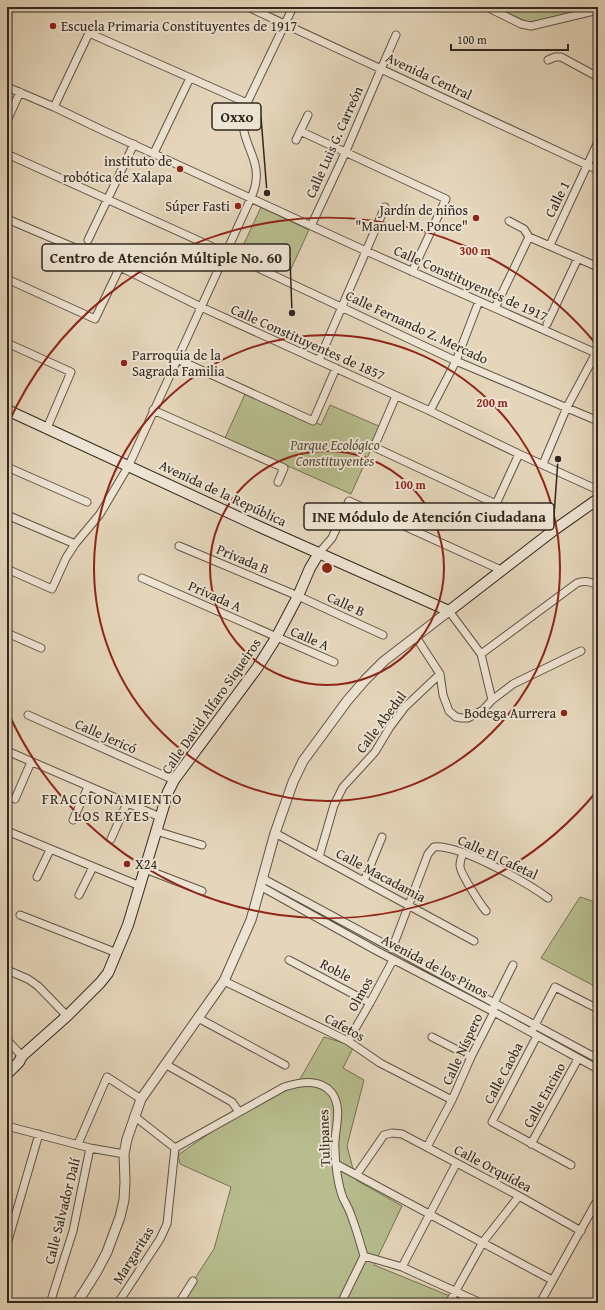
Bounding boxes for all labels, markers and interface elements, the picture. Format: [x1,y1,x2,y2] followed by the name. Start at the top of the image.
[61,16,297,36] place label: Escuela Primaria Constituyentes de 1917
[48,21,58,31] marker: Escuela Primaria Constituyentes de 1917
[451,26,568,52] scale bar
[457,31,487,48] text: 100 m
[383,47,475,105] street label: Avenida Central
[300,83,368,201] street label: Calle Luis G. Carreón
[212,103,261,130] callout: Oxxo
[221,106,253,127] text: Oxxo
[63,151,172,187] place label: instituto de robótica de Xalapa
[175,164,185,174] marker: instituto de robótica de Xalapa
[540,177,574,221] street label: Calle 1
[165,196,230,216] place label: Súper Fasti
[355,200,468,236] place label: Jardín de niños "Manuel M. Ponce"
[233,201,243,211] marker: Súper Fasti
[471,213,481,223] marker: Jardín de niños "Manuel M. Ponce"
[391,240,551,326] street label: Calle Constituyentes de 1917
[459,242,492,259] text: 300 m
[42,244,290,271] callout: Centro de Atención Múltiple No. 60
[50,247,282,268] text: Centro de Atención Múltiple No. 60
[342,285,492,369] street label: Calle Fernando Z. Mercado
[228,299,388,385] street label: Calle Constituyentes de 1857
[132,345,225,381] place label: Parroquia de la Sagrada Familia
[119,358,129,368] marker: Parroquia de la Sagrada Familia
[476,394,509,411] text: 200 m
[289,435,380,471] park label: Parque Ecológico Constituyentes
[156,455,290,531] street label: Avenida de la República
[394,476,427,493] text: 100 m
[304,503,554,530] callout: INE Módulo de Atención Ciudadana
[312,506,546,527] text: INE Módulo de Atención Ciudadana
[213,539,273,579] street label: Privada B
[320,561,334,575] centre of rings
[185,575,245,617] street label: Privada A
[324,587,368,621] street label: Calle B
[288,621,333,655] street label: Calle A
[156,634,266,778] street label: Calle David Alfaro Siqueiros
[351,687,411,757] street label: Calle Abedul
[464,703,556,723] place label: Bodega Aurrera
[559,708,569,718] marker: Bodega Aurrera
[72,713,140,759] street label: Calle Jericó
[42,788,182,826] district label: FRACCIONAMIENTO LOS REYES
[455,830,542,884] street label: Calle El Cafetal
[333,843,430,907] street label: Calle Macadamia
[135,854,157,874] place label: X24
[122,859,132,869] marker: X24
[378,929,492,1003] street label: Avenida de los Pinos
[317,953,356,987] street label: Roble
[342,973,378,1015] street label: Olmos
[321,1008,369,1046] street label: Cafetos
[437,1010,487,1088] street label: Calle Níspero
[478,1038,528,1107] street label: Calle Caoba
[518,1059,570,1131] street label: Calle Encino
[313,1109,335,1167] street label: Tulipanes
[451,1139,536,1197] street label: Calle Orquídea
[39,1155,85,1266] street label: Calle Salvador Dalí
[107,1222,159,1288] street label: Margaritas

